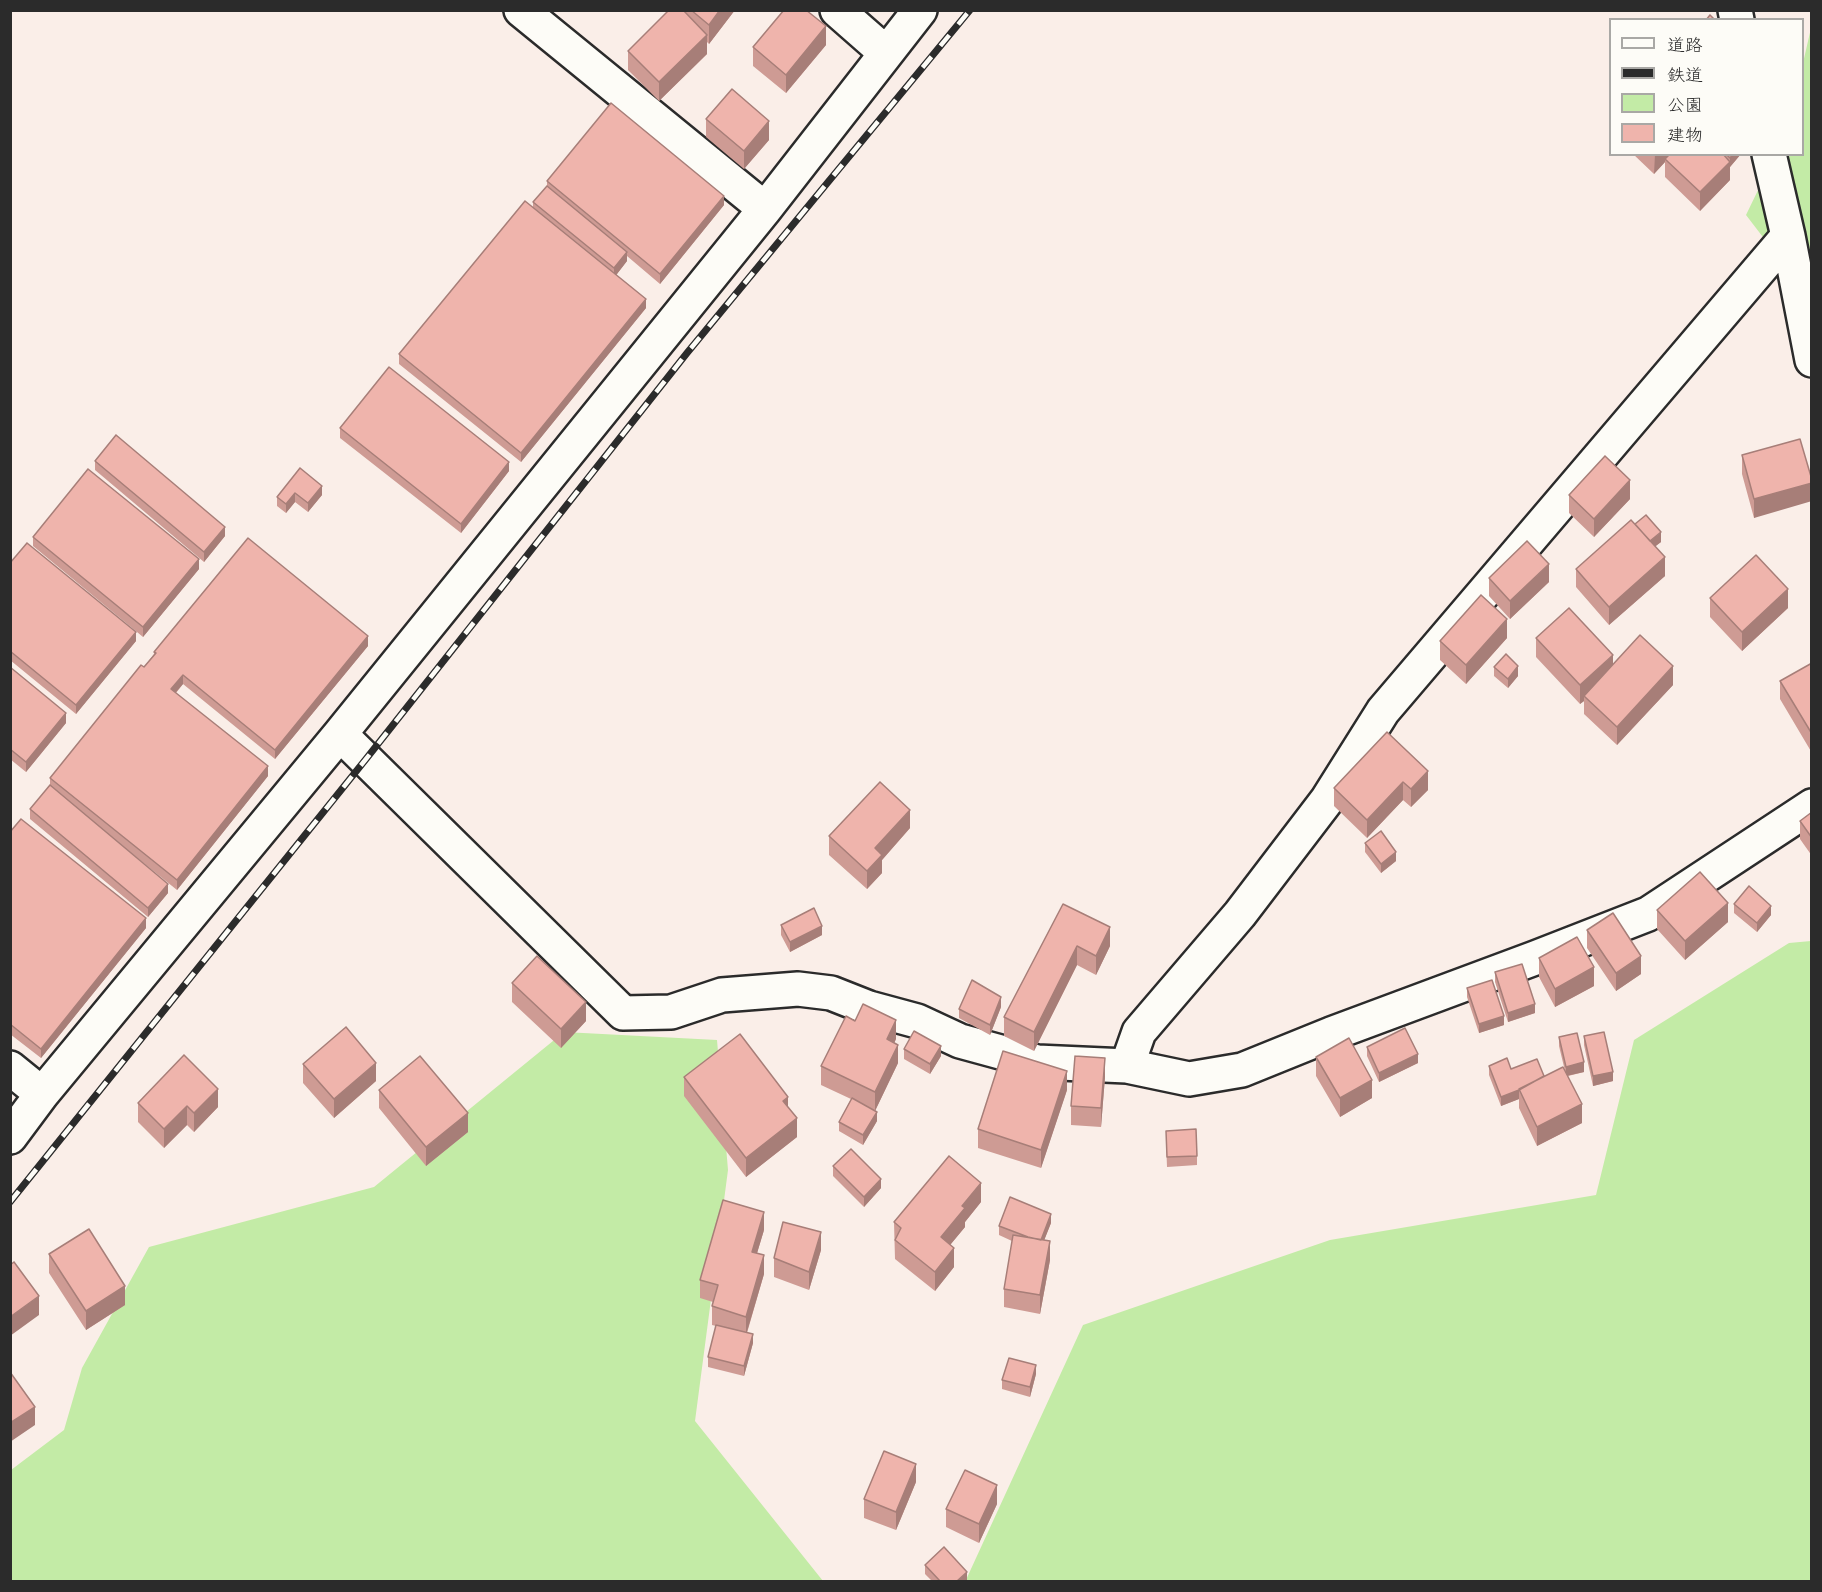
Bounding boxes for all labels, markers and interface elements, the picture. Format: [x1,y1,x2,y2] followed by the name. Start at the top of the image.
[1609,18,1804,156] legend
[1667,32,1703,56] text: 道路
[1667,62,1703,86] text: 鉄道
[1667,92,1703,116] text: 公園
[1667,122,1703,146] text: 建物

